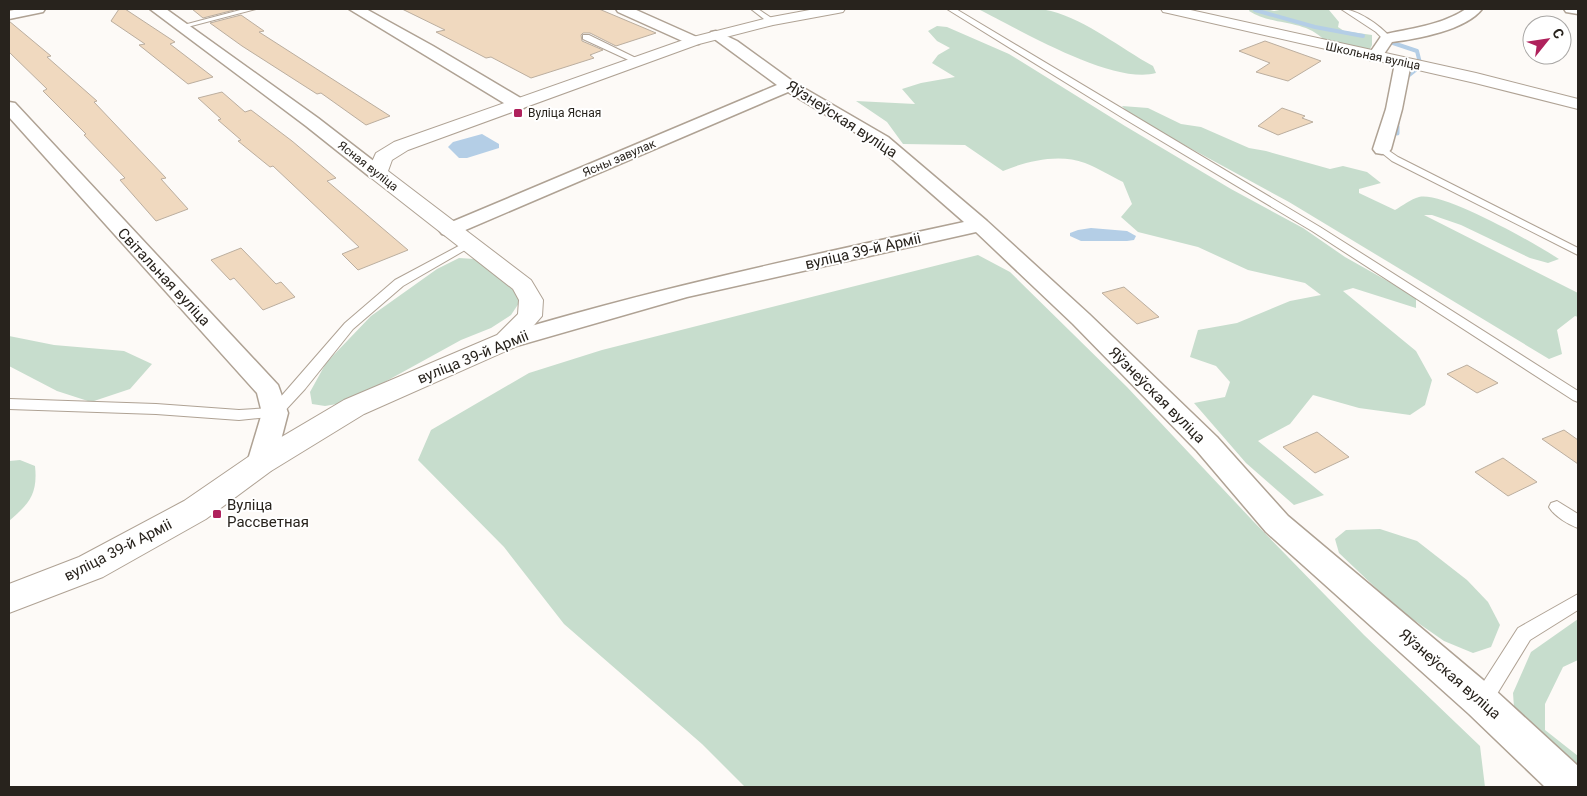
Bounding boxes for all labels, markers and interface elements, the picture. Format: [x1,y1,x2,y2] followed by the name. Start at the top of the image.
[1522,15,1572,65] north arrow
[1549,26,1567,41] text: С
[1324,39,1422,73] street label: Школьная вуліца
[783,76,901,162] street label: Яўзнеўская вуліца
[528,106,601,120] place label: Вуліца Ясная
[512,107,524,119] marker: Вуліца Ясная
[580,136,658,180] street label: Ясны завулак
[335,138,401,194] street label: Ясная вуліца
[114,224,214,330] street label: Світальная вуліца
[803,229,923,273] street label: вуліца 39-й Арміі
[415,326,531,388] street label: вуліца 39-й Арміі
[1105,343,1209,447] street label: Яўзнеўская вуліца
[227,496,309,531] place label: Вуліца Рассветная
[211,508,223,520] marker: Вуліца Рассветная
[61,515,175,585] street label: вуліца 39-й Арміі
[1396,625,1504,723] street label: Яўзнеўская вуліца

